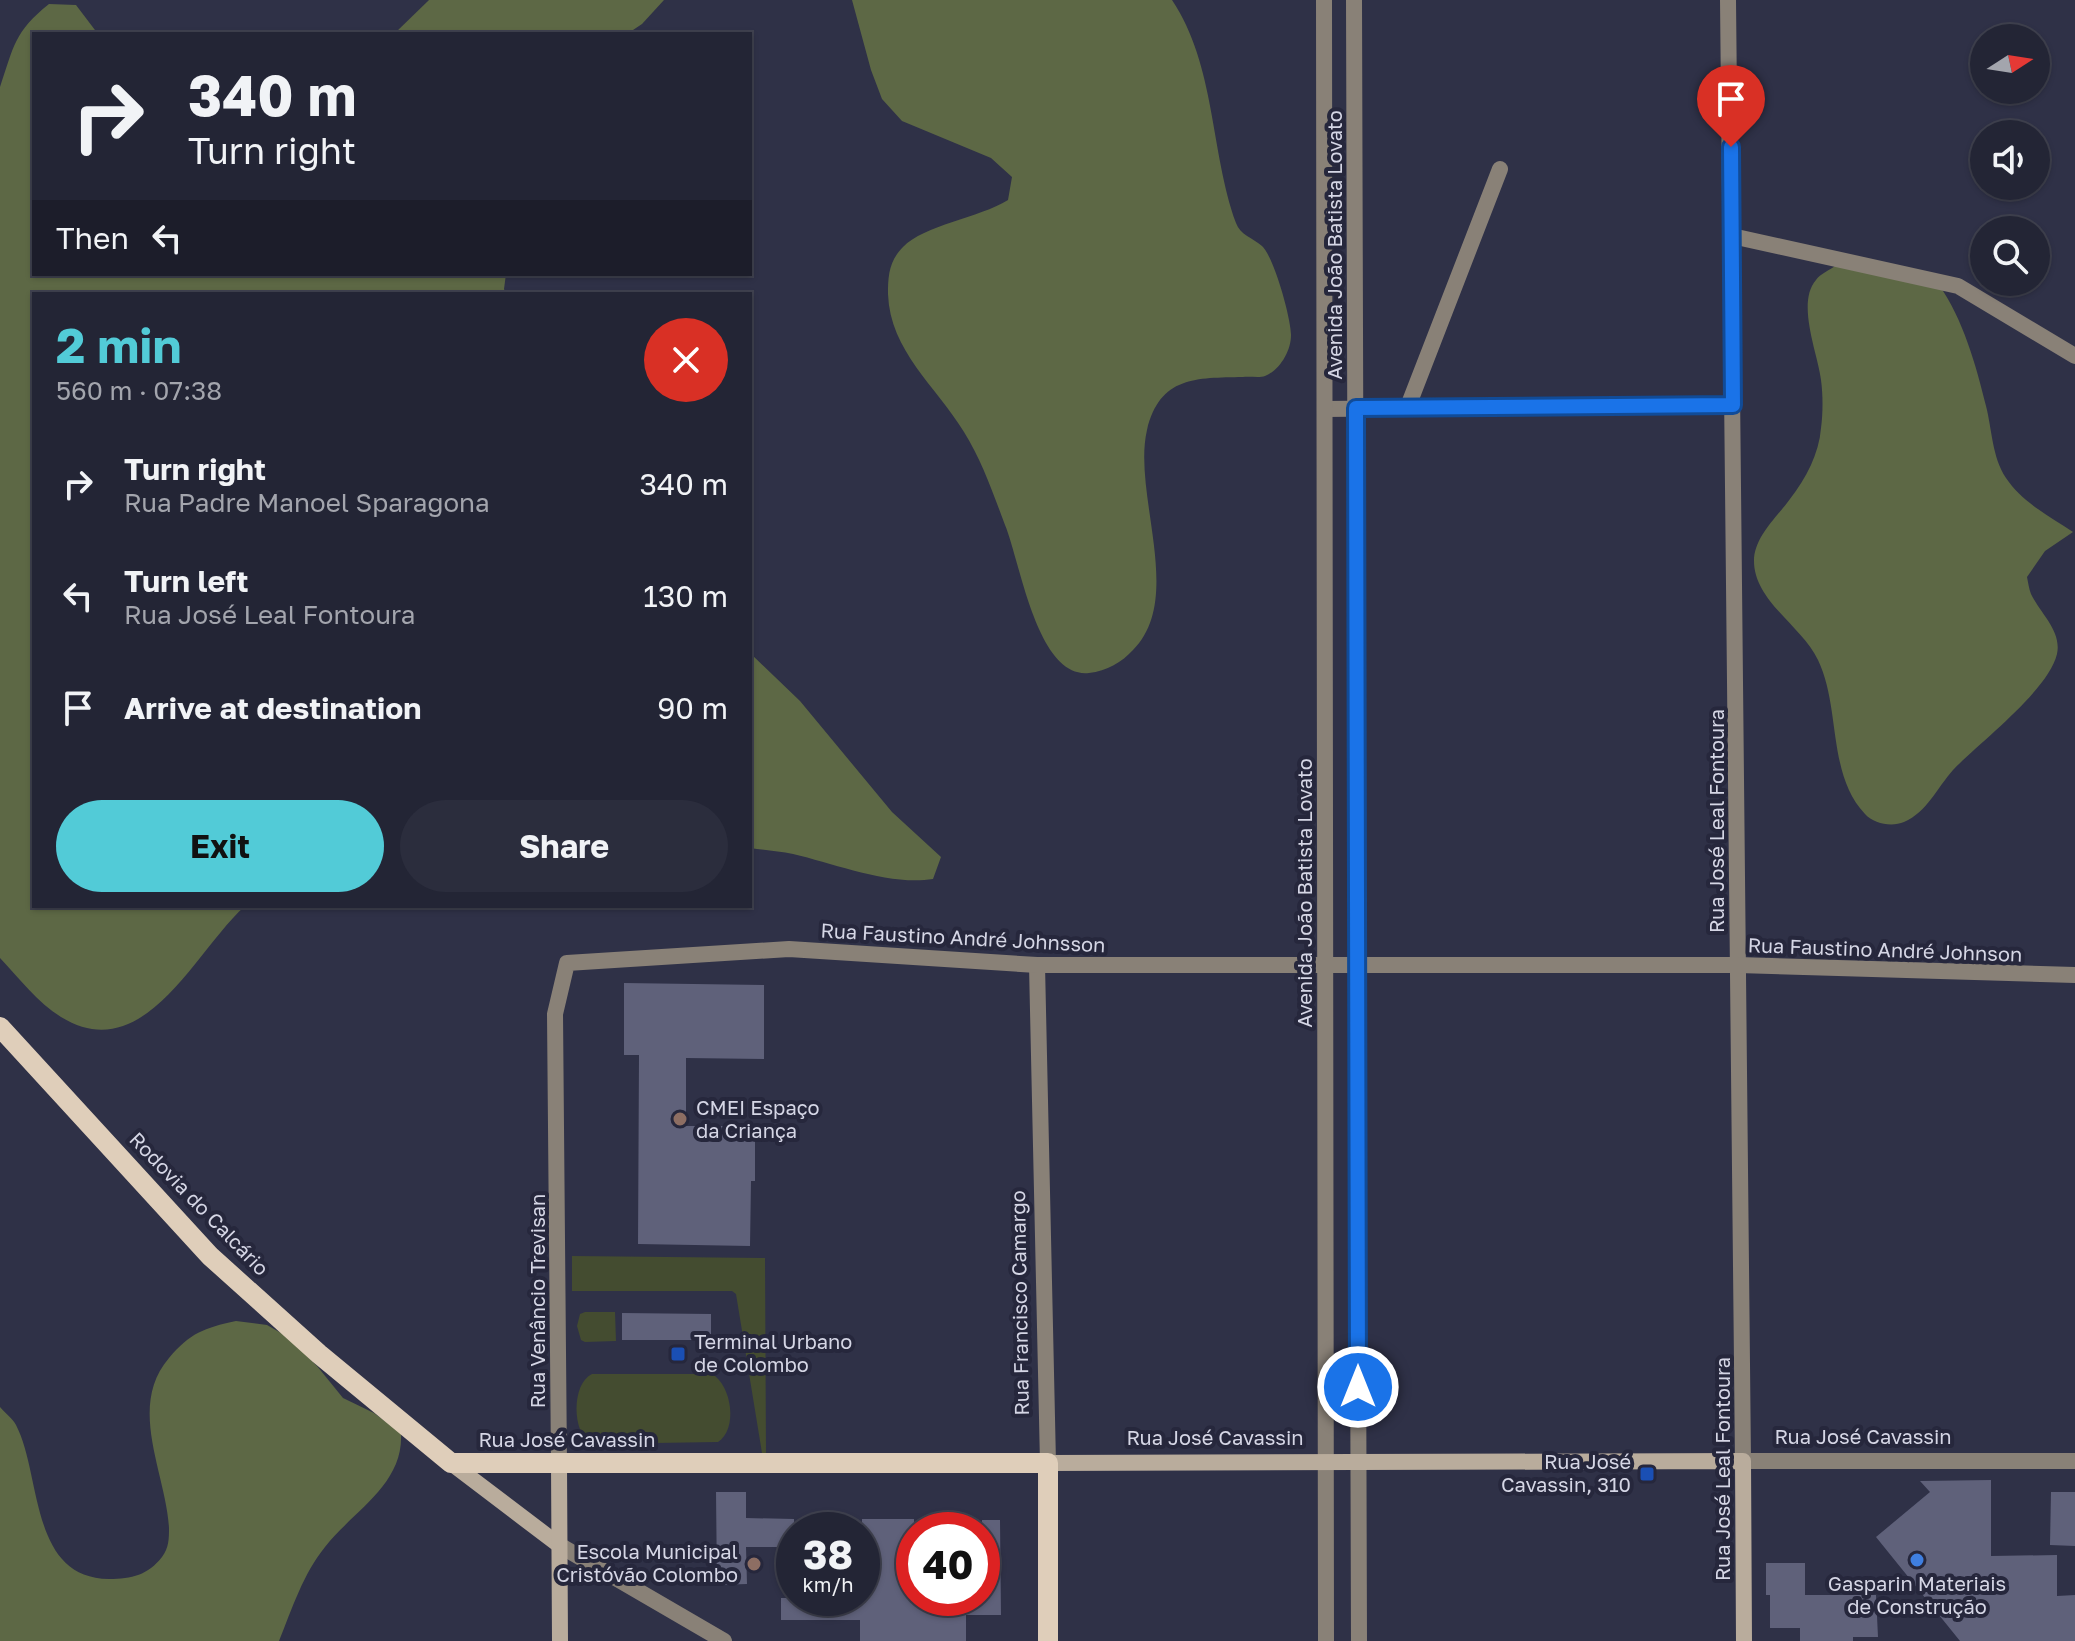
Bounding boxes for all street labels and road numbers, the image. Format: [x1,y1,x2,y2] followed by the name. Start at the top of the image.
[1322,110,1346,380] street label: Avenida João Batista Lovato
[1704,709,1728,933] street label: Rua José Leal Fontoura
[1292,758,1316,1028] street label: Avenida João Batista Lovato
[820,918,1106,956] street label: Rua Faustino André Johnsson
[1747,932,2023,966] street label: Rua Faustino André Johnson
[125,1127,274,1280] street label: Rodovia do Calcário
[1005,1190,1033,1416] street label: Rua Francisco Camargo
[525,1194,549,1408] street label: Rua Venâncio Trevisan
[1710,1357,1734,1581] street label: Rua José Leal Fontoura
[1774,1424,1952,1448] street label: Rua José Cavassin
[1126,1425,1304,1449] street label: Rua José Cavassin
[478,1427,656,1451] street label: Rua José Cavassin

